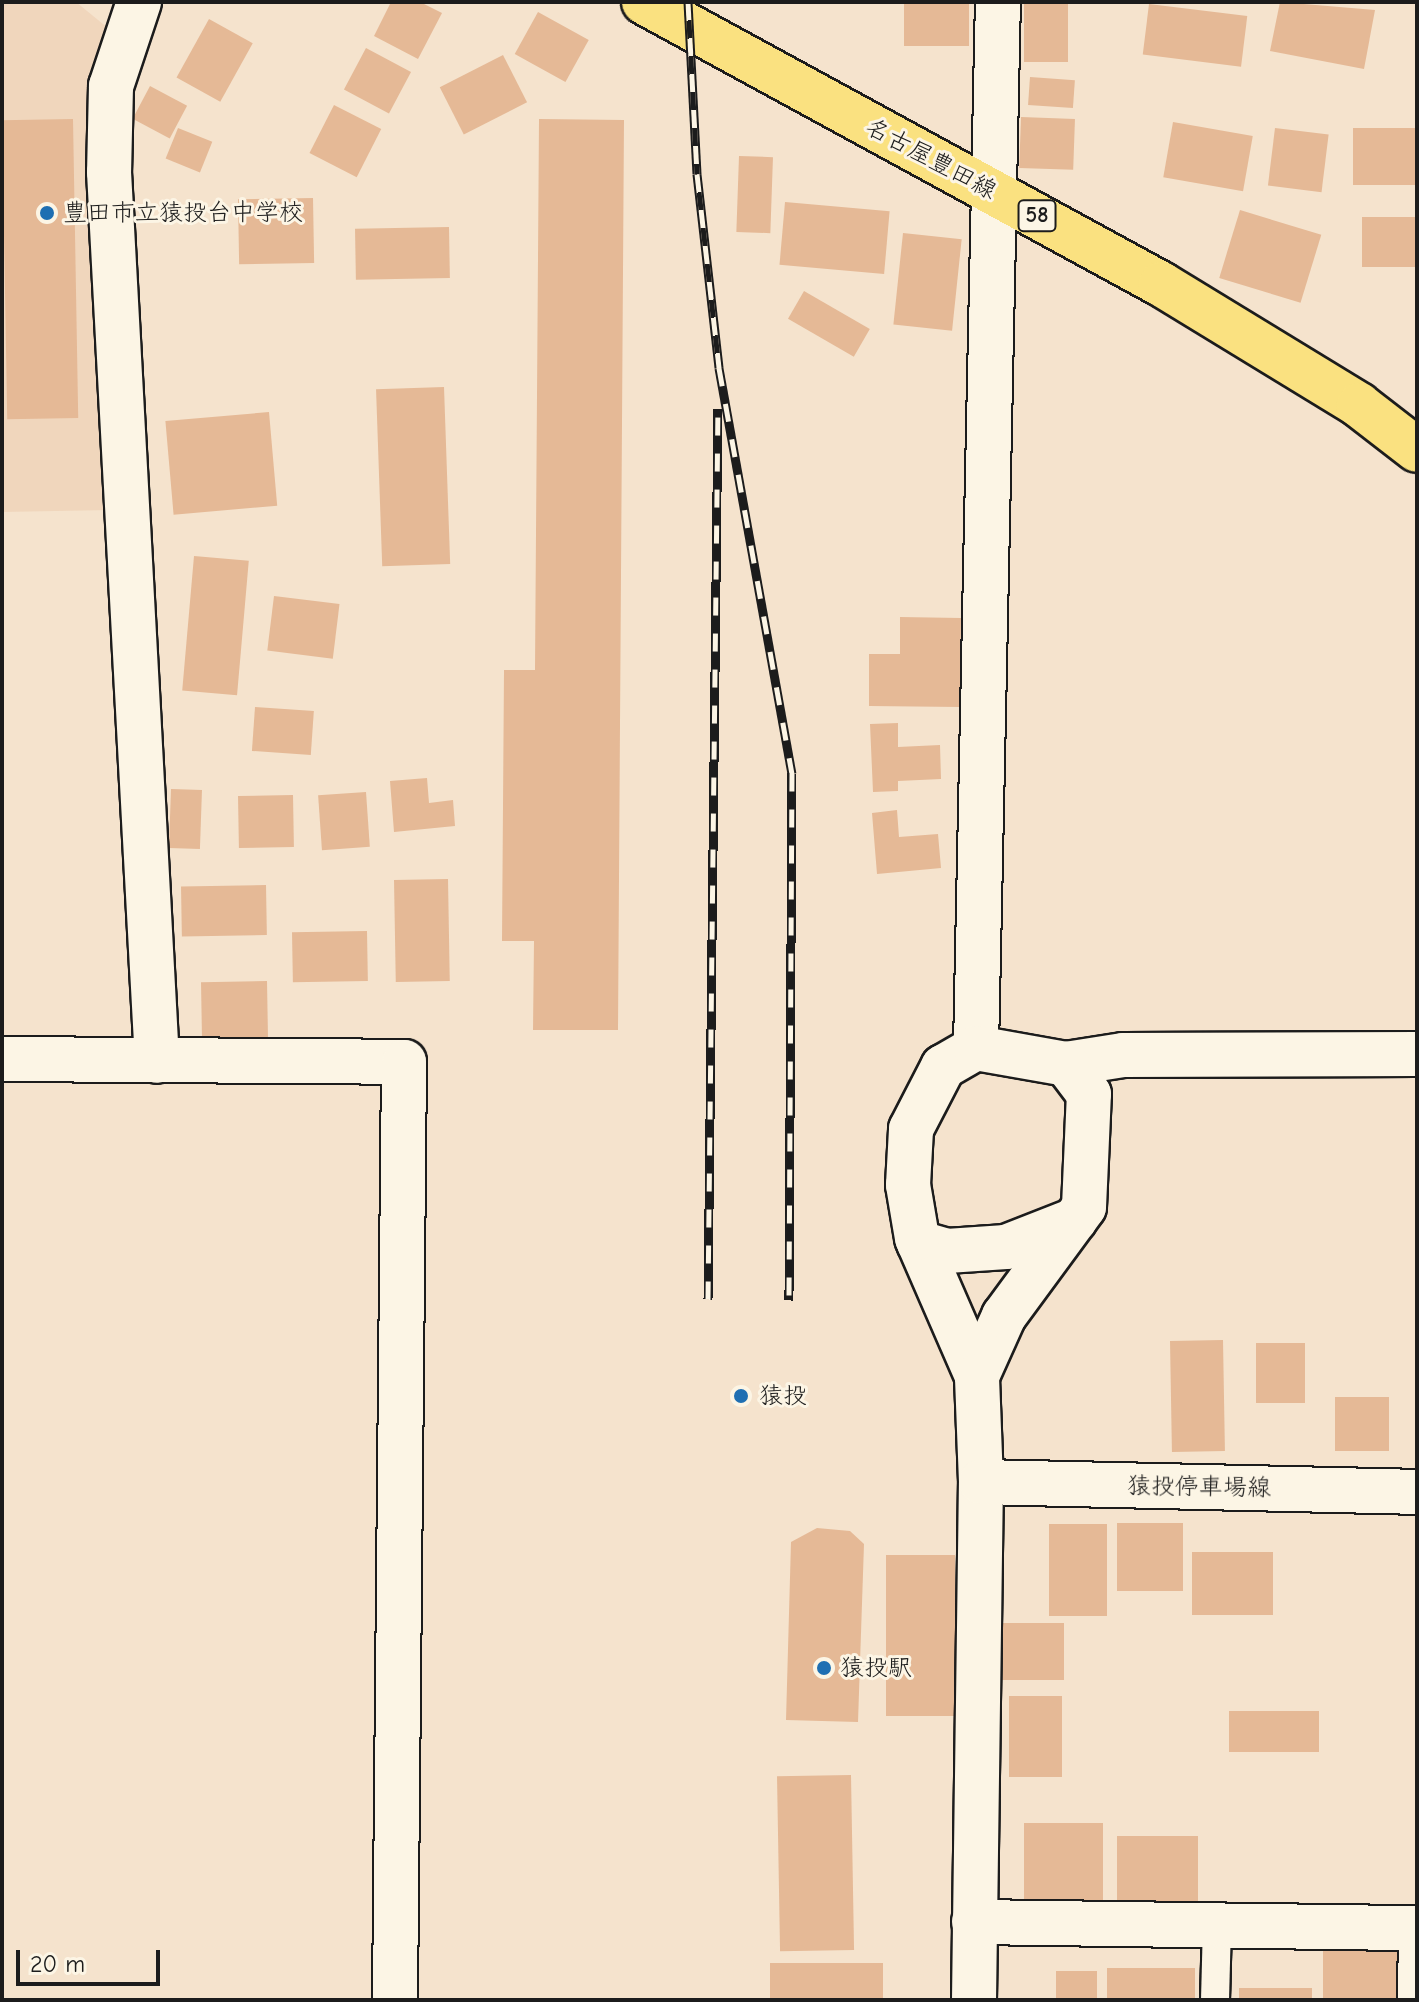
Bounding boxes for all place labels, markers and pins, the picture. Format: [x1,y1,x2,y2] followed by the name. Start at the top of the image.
[63,199,303,227] place label: 豊田市立猿投台中学校
[38,204,56,222] marker: 豊田市立猿投台中学校
[759,1382,807,1410] place label: 猿投
[730,1385,752,1407] marker: 猿投
[840,1654,912,1682] place label: 猿投駅
[815,1659,833,1677] marker: 猿投駅

